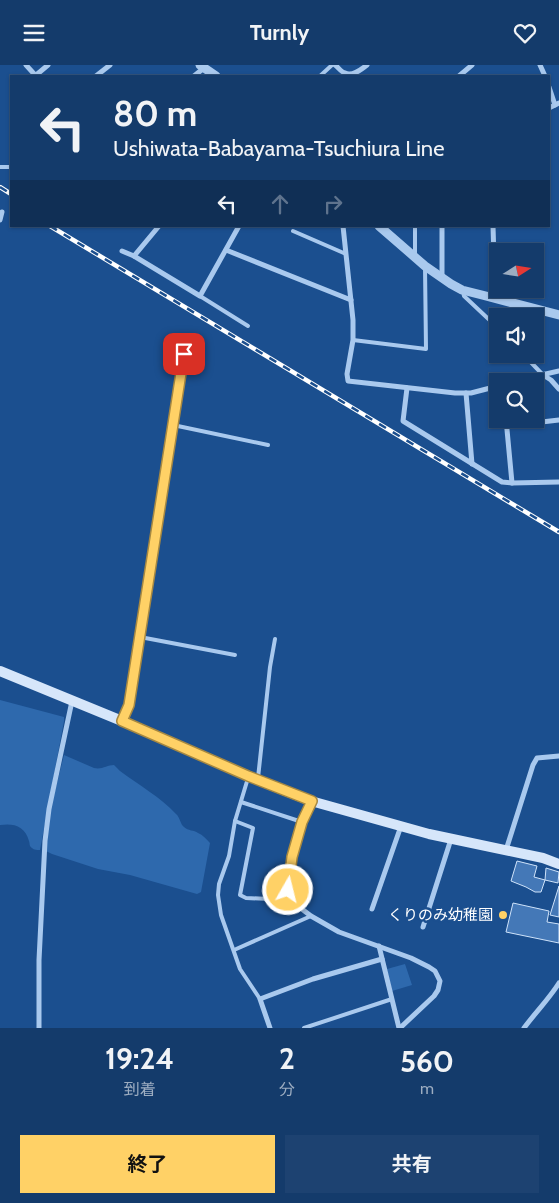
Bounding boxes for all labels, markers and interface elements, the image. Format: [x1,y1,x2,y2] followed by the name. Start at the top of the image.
[20,19,48,47] icon: menu
[250,19,309,46] text: Turnly
[511,19,539,47] icon: heart
[113,92,197,135] text: 80 m
[30,95,95,160] icon: left
[113,135,444,162] text: Ushiwata-Babayama-Tsuchiura Line
[213,190,241,218] icon: left
[266,190,294,218] icon: ahead
[319,190,347,218] icon: right
[489,243,544,297] north arrow
[489,243,544,428] map controls
[489,308,544,363] button: sound
[163,333,205,375] pin
[170,340,198,368] icon: arrive
[489,373,544,428] button: search
[261,863,313,915] position arrow
[388,906,493,924] place label: くりのみ幼稚園
[497,909,509,921] marker: くりのみ幼稚園
[105,1040,174,1077] text: 19:24
[279,1040,295,1077] text: 2
[400,1043,454,1080] text: 560
[420,1079,434,1098] text: m
[123,1080,155,1099] text: 到着
[279,1080,295,1099] text: 分
[20,1135,275,1193] button: 終了
[285,1135,539,1193] button: 共有

